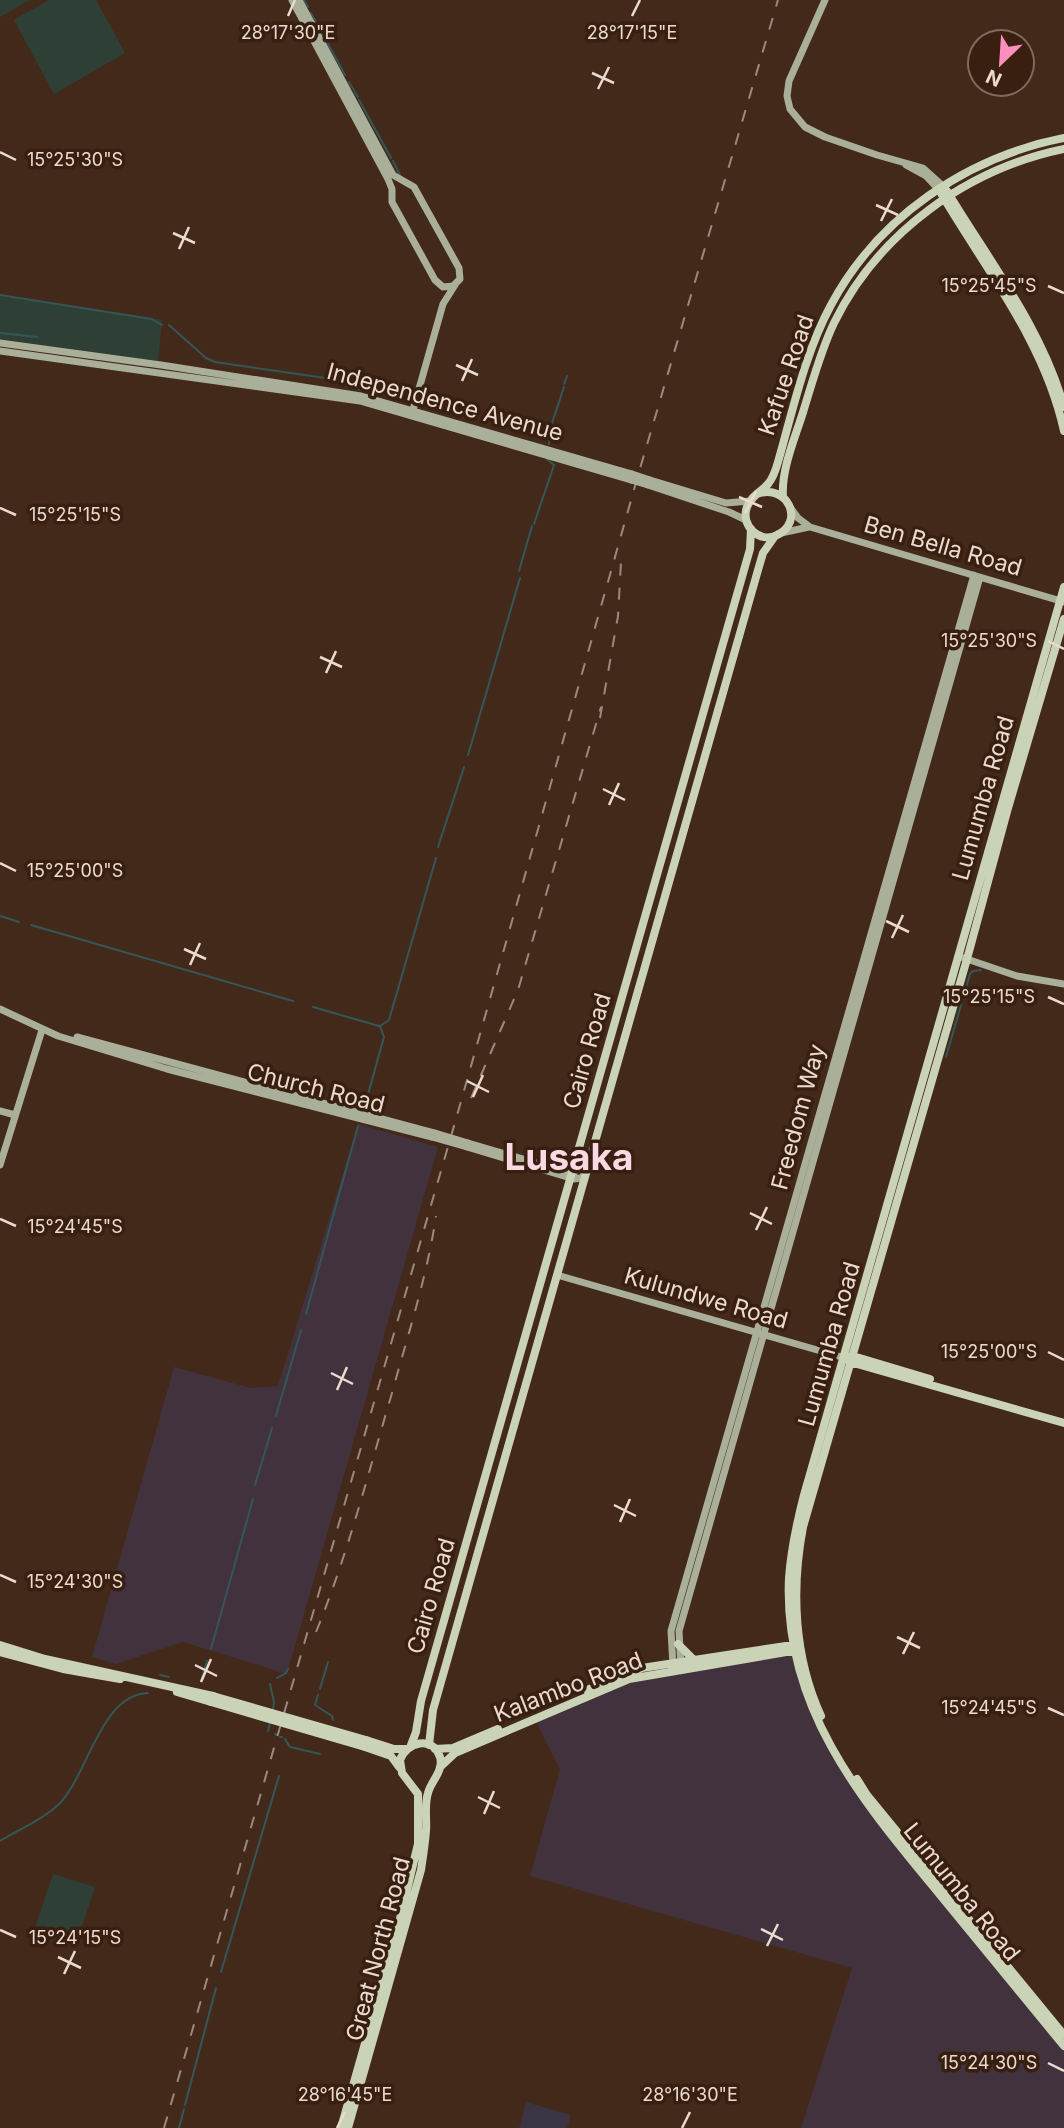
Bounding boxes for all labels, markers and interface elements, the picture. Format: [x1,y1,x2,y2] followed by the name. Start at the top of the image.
[241,22,335,43] text: 28°17'30"E
[587,22,677,43] text: 28°17'15"E
[966,28,1036,98] north arrow
[983,64,1005,91] text: N
[27,149,123,170] text: 15°25'30"S
[941,275,1037,296] text: 15°25'45"S
[752,311,820,439] street label: Kafue Road
[324,357,566,447] street label: Independence Avenue
[29,504,121,525] text: 15°25'15"S
[861,510,1025,582] street label: Ben Bella Road
[941,630,1037,651] text: 15°25'30"S
[946,713,1020,883] street label: Lumumba Road
[27,860,123,881] text: 15°25'00"S
[943,986,1035,1007] text: 15°25'15"S
[557,990,617,1112] street label: Cairo Road
[765,1041,831,1193] street label: Freedom Way
[244,1057,388,1119] street label: Church Road
[504,1134,634,1179] district label: Lusaka
[27,1216,123,1237] text: 15°24'45"S
[792,1259,866,1429] street label: Lumumba Road
[621,1261,791,1335] street label: Kulundwe Road
[941,1341,1037,1362] text: 15°25'00"S
[401,1535,461,1657] street label: Cairo Road
[27,1571,123,1592] text: 15°24'30"S
[490,1646,646,1728] street label: Kalambo Road
[941,1697,1037,1718] text: 15°24'45"S
[898,1817,1026,1967] street label: Lumumba Road
[340,1854,416,2044] street label: Great North Road
[29,1927,121,1948] text: 15°24'15"S
[941,2052,1037,2073] text: 15°24'30"S
[298,2084,392,2105] text: 28°16'45"E
[642,2084,738,2105] text: 28°16'30"E

